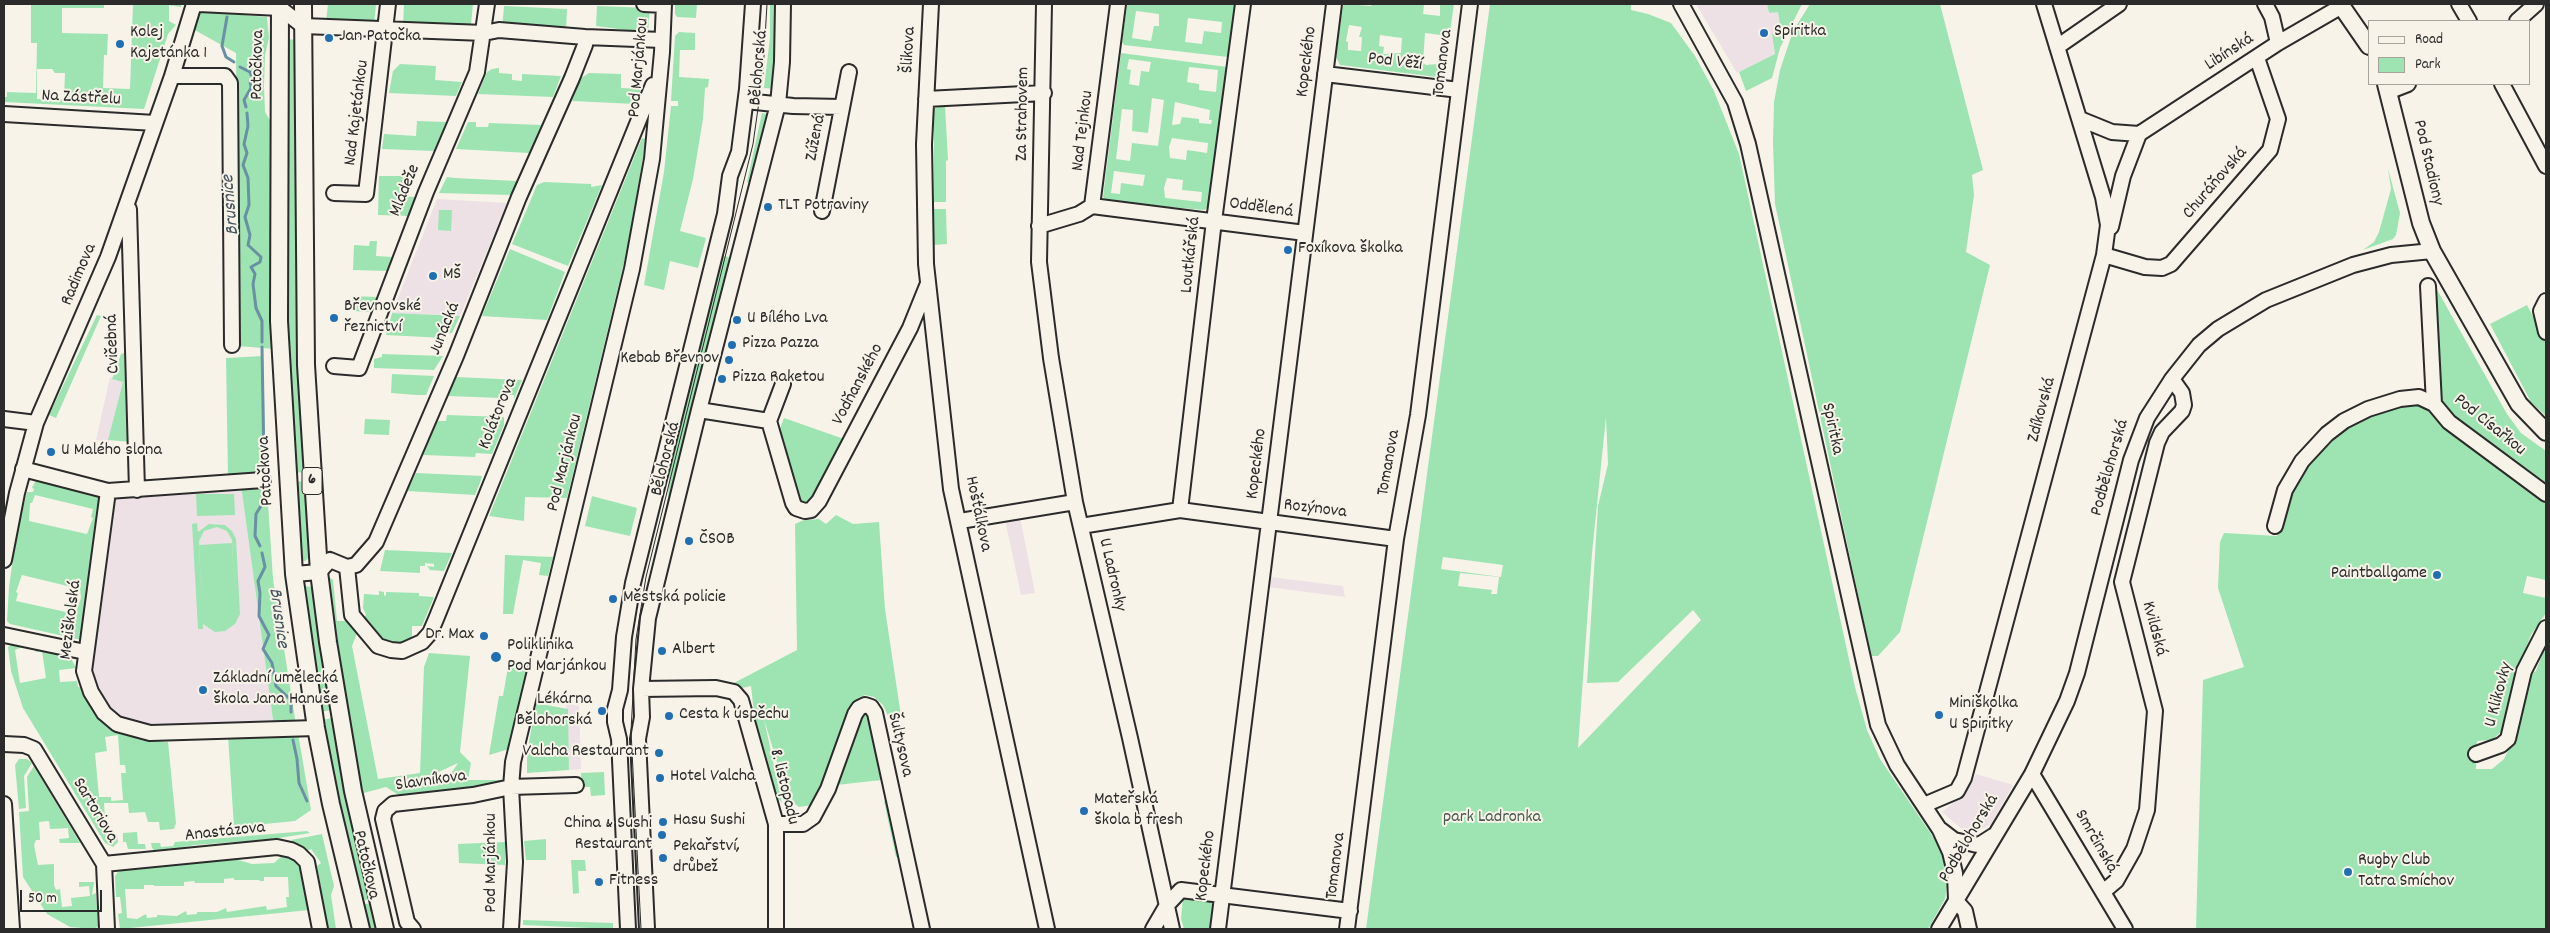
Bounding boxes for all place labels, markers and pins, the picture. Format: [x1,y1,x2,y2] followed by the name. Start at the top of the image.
[1774,22,1826,44] place label: Spiritka
[130,23,207,66] place label: Kolej Kajetánka 1
[339,27,421,49] place label: Jan Patočka
[1758,27,1770,39] marker: Spiritka
[323,32,335,44] marker: Jan Patočka
[114,38,126,50] marker: Kolej Kajetánka 1
[778,196,868,218] place label: TLT Potraviny
[762,201,774,213] marker: TLT Potraviny
[1298,239,1403,261] place label: Foxíkova školka
[1282,244,1294,256] marker: Foxíkova školka
[443,265,461,287] place label: MŠ
[427,270,439,282] marker: MŠ
[344,297,421,340] place label: Břevnovské řeznictví
[747,309,827,331] place label: U Bílého Lva
[328,312,340,324] marker: Břevnovské řeznictví
[731,314,743,326] marker: U Bílého Lva
[742,334,818,356] place label: Pizza Pazza
[726,339,738,351] marker: Pizza Pazza
[620,349,719,371] place label: Kebab Břevnov
[723,354,735,366] marker: Kebab Břevnov
[732,368,825,390] place label: Pizza Raketou
[716,373,728,385] marker: Pizza Raketou
[61,441,162,463] place label: U Malého slona
[45,446,57,458] marker: U Malého slona
[699,530,735,552] place label: ČSOB
[683,535,695,547] marker: ČSOB
[2331,564,2427,586] place label: Paintballgame
[2431,569,2443,581] marker: Paintballgame
[623,588,726,610] place label: Městská policie
[607,593,619,605] marker: Městská policie
[425,625,474,647] place label: Dr. Max
[478,630,490,642] marker: Dr. Max
[507,636,607,679] place label: Poliklinika Pod Marjánkou
[672,640,715,662] place label: Albert
[656,645,668,657] marker: Albert
[489,650,503,664] marker: Poliklinika Pod Marjánkou
[213,669,338,712] place label: Základní umělecká škola Jana Hanuše
[197,684,209,696] marker: Základní umělecká škola Jana Hanuše
[517,690,592,732] place label: Lékárna Bělohorská
[1949,694,2018,736] place label: Miniškolka U Spiritky
[596,705,608,717] marker: Lékárna Bělohorská
[679,705,789,727] place label: Cesta k úspěchu
[1933,709,1945,721] marker: Miniškolka U Spiritky
[663,710,675,722] marker: Cesta k úspěchu
[522,742,649,764] place label: Valcha Restaurant
[653,747,665,759] marker: Valcha Restaurant
[670,767,755,789] place label: Hotel Valcha
[654,772,666,784] marker: Hotel Valcha
[1094,790,1183,832] place label: Mateřská škola b fresh
[1078,805,1090,817] marker: Mateřská škola b fresh
[673,811,745,833] place label: Hasu Sushi
[564,814,652,856] place label: China & Sushi Restaurant
[657,816,669,828] marker: Hasu Sushi
[656,829,668,841] marker: China & Sushi Restaurant
[673,837,740,880] place label: Pekařství, drůbež
[2358,851,2454,894] place label: Rugby Club Tatra Smíchov
[657,852,669,864] marker: Pekařství, drůbež
[2342,866,2354,878] marker: Rugby Club Tatra Smíchov
[609,871,658,893] place label: Fitness
[593,876,605,888] marker: Fitness

